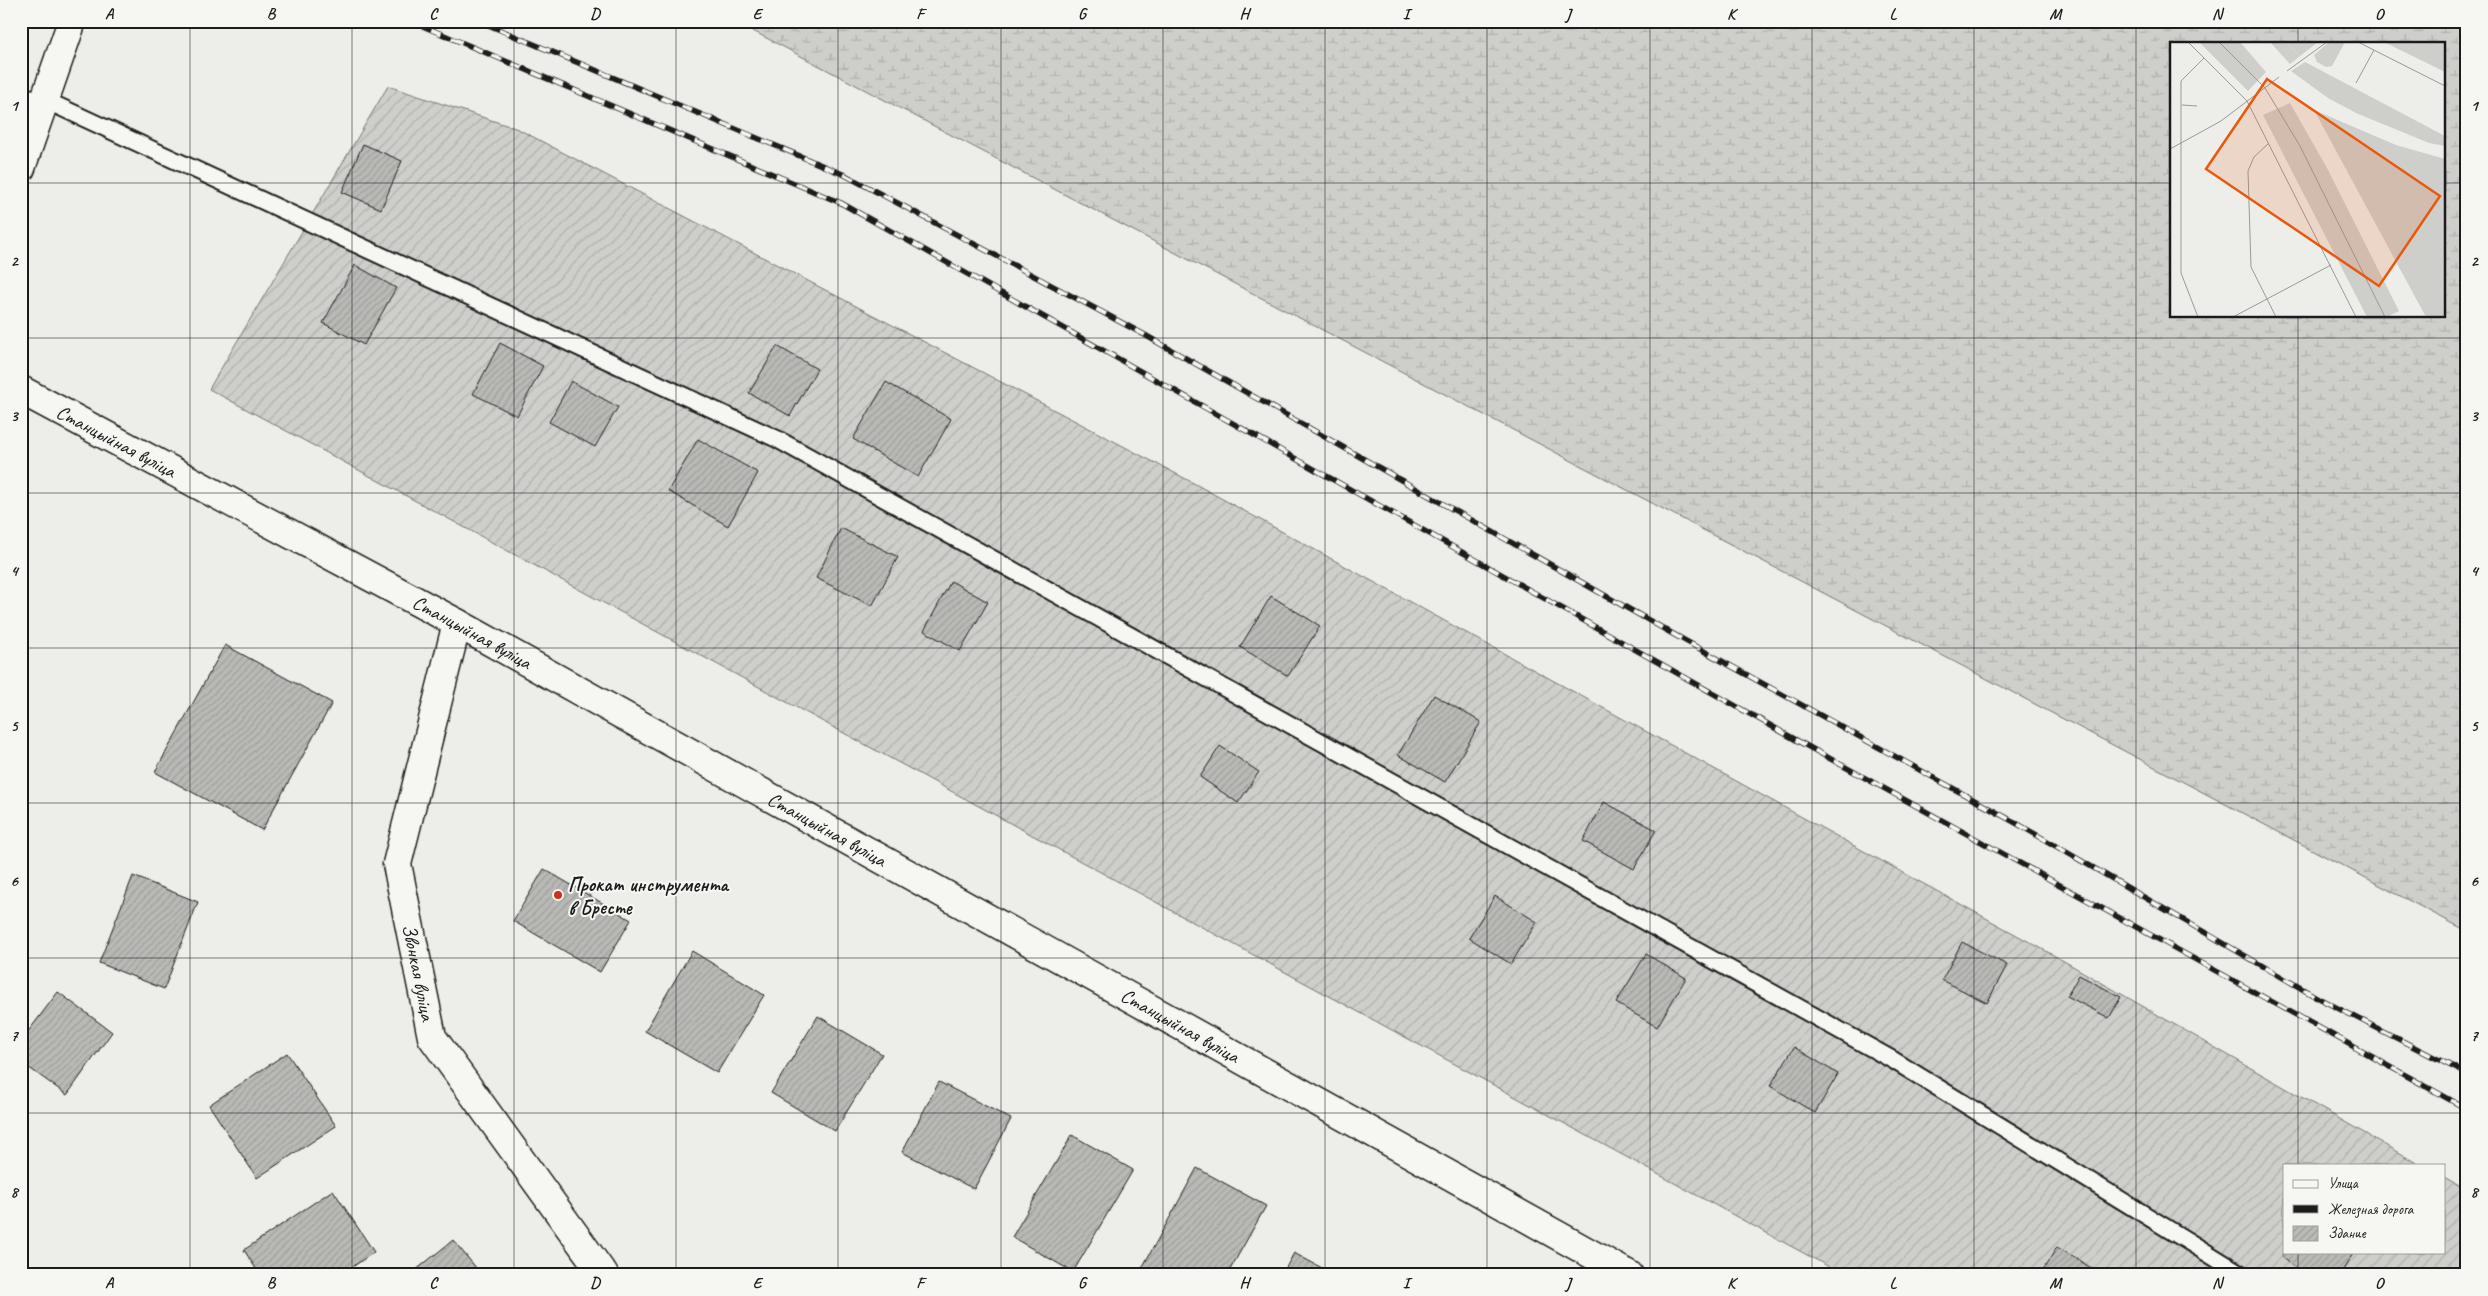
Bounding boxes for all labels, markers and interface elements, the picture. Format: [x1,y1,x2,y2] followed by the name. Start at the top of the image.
[105,4,115,24] text: A
[267,4,277,24] text: B
[429,4,439,24] text: C
[590,4,601,24] text: D
[753,4,764,24] text: E
[916,4,927,24] text: F
[1078,4,1088,24] text: G
[1239,4,1251,24] text: H
[1403,4,1413,24] text: I
[1564,4,1573,24] text: J
[1727,4,1739,24] text: K
[1890,4,1898,24] text: L
[2049,4,2063,24] text: M
[2212,4,2225,24] text: N
[2375,4,2385,24] text: O
[2170,42,2446,318] inset map
[10,96,19,116] text: 1
[2470,96,2479,116] text: 1
[10,251,19,271] text: 2
[2470,251,2479,271] text: 2
[52,399,181,484] street label: Станцыйная вуліца
[10,406,19,426] text: 3
[2470,406,2479,426] text: 3
[10,561,19,581] text: 4
[2470,561,2479,581] text: 4
[408,590,537,676] street label: Станцыйная вуліца
[11,716,20,736] text: 5
[2471,716,2480,736] text: 5
[763,786,892,873] street label: Станцыйная вуліца
[10,871,19,891] text: 6
[2470,871,2479,891] text: 6
[568,872,730,920] place label: Прокат инструмента в Бресте
[552,889,564,901] marker: Прокат инструмента в Бресте
[396,922,441,1024] street label: Звонкая вуліца
[1116,983,1245,1069] street label: Станцыйная вуліца
[10,1026,19,1046] text: 7
[2470,1026,2479,1046] text: 7
[2283,1164,2446,1254] legend
[2328,1174,2359,1193] text: Улица
[10,1182,19,1202] text: 8
[2470,1182,2479,1202] text: 8
[2328,1200,2415,1219] text: Железная дорога
[2328,1224,2367,1243] text: Здание
[105,1273,115,1293] text: A
[267,1273,277,1293] text: B
[429,1273,439,1293] text: C
[590,1273,601,1293] text: D
[753,1273,764,1293] text: E
[916,1273,927,1293] text: F
[1078,1273,1088,1293] text: G
[1239,1273,1251,1293] text: H
[1403,1273,1413,1293] text: I
[1564,1273,1573,1293] text: J
[1727,1273,1739,1293] text: K
[1890,1273,1898,1293] text: L
[2049,1273,2063,1293] text: M
[2212,1273,2225,1293] text: N
[2375,1273,2385,1293] text: O

